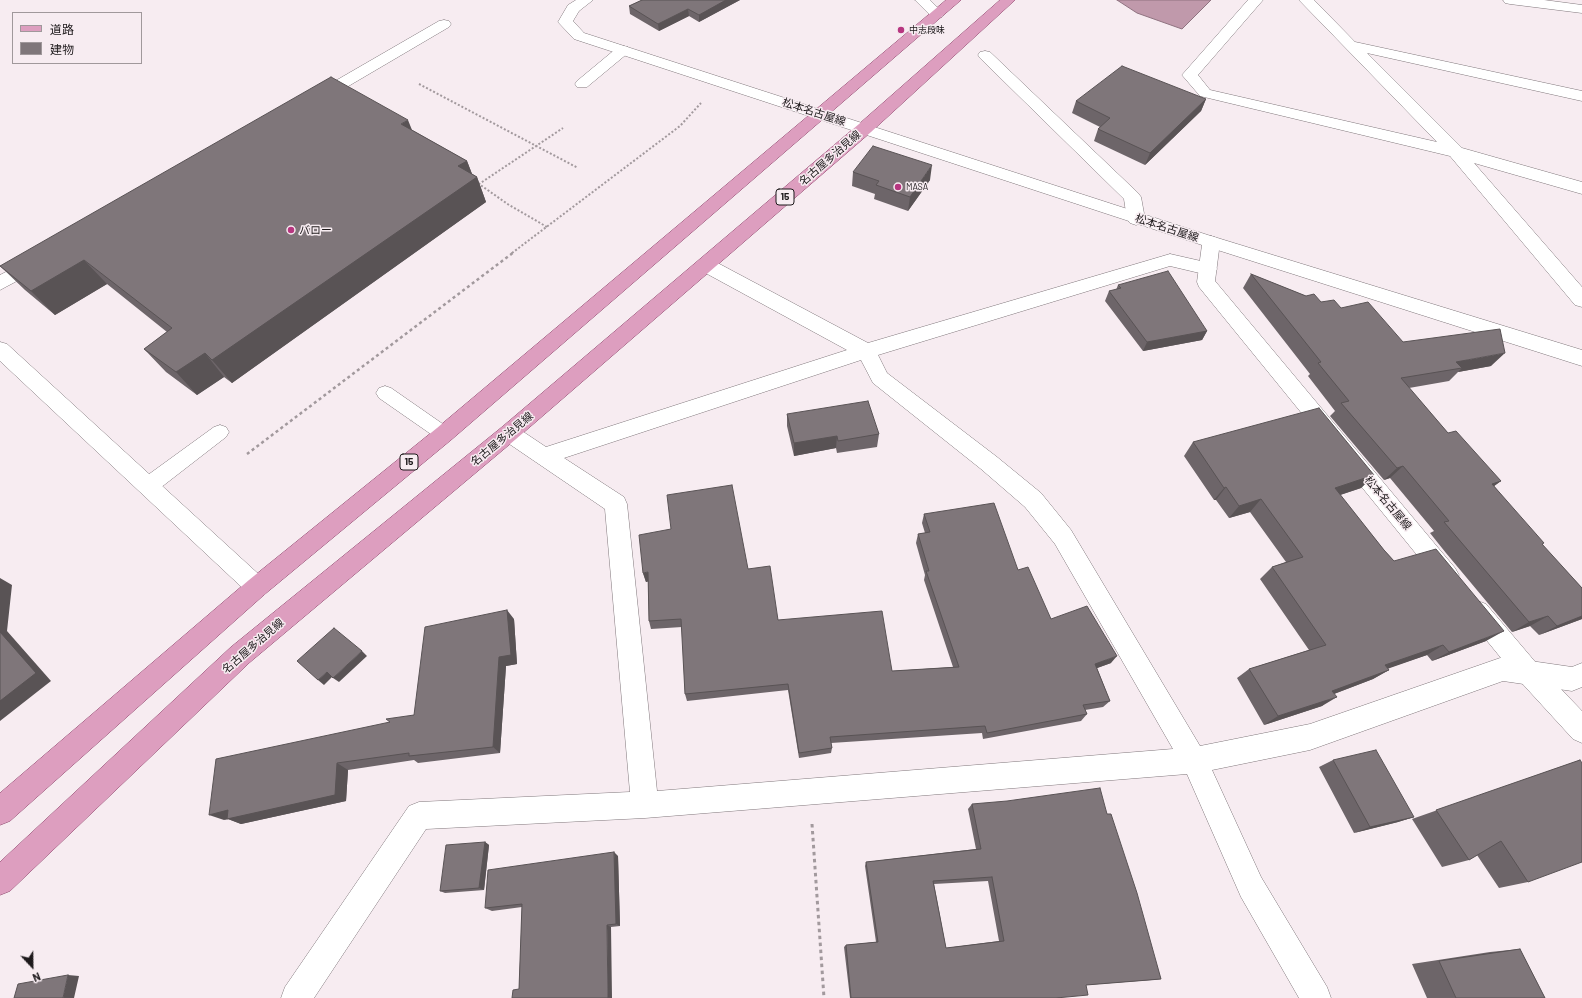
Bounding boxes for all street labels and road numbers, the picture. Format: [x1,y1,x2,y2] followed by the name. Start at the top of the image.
[781,96,847,128] street label: 松本名古屋線
[797,128,863,188] street label: 名古屋多治見線
[776,189,794,205] road number: 15
[1134,212,1200,244] street label: 松本名古屋線
[468,409,536,469] street label: 名古屋多治見線
[400,454,418,470] road number: 15
[1362,473,1414,533] street label: 松本名古屋線
[220,616,286,676] street label: 名古屋多治見線

